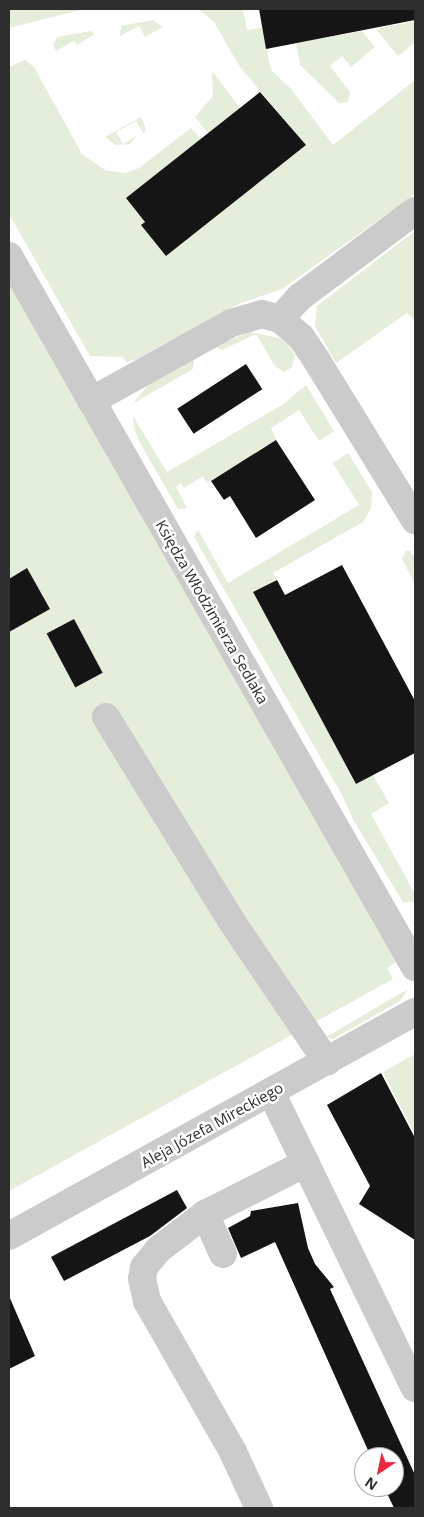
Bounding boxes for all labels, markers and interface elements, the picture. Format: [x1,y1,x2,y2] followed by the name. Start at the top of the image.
[152,517,272,707] street label: Księdza Włodzimierza Sedlaka
[138,1078,286,1172] street label: Aleja Józefa Mireckiego
[354,1447,404,1497] north arrow
[361,1473,381,1495] text: N

